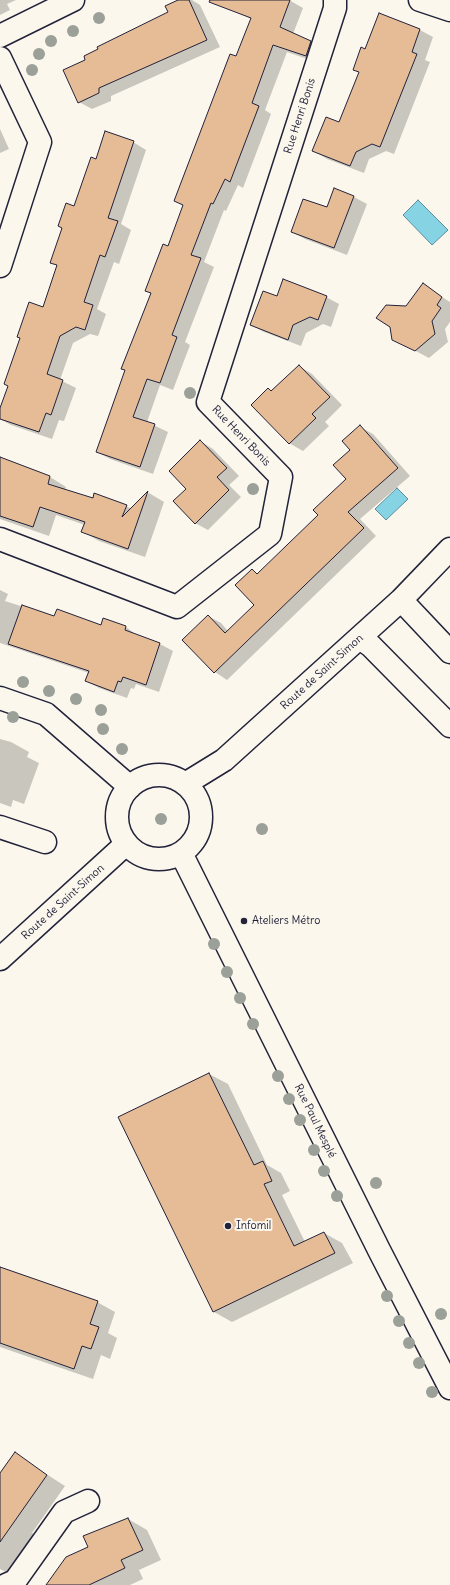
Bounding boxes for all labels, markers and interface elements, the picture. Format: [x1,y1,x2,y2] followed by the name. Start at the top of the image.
[282,77,318,155] street label: Rue Henri Bonis
[209,403,273,469] street label: Rue Henri Bonis
[278,631,366,713] street label: Route de Saint-Simon
[19,861,107,943] street label: Route de Saint-Simon
[252,914,320,928] place label: Ateliers Métro
[239,916,249,926] marker: Ateliers Métro
[291,1082,339,1160] street label: Rue Paul Mesplé
[236,1219,271,1233] place label: Infomil
[223,1221,233,1231] marker: Infomil

